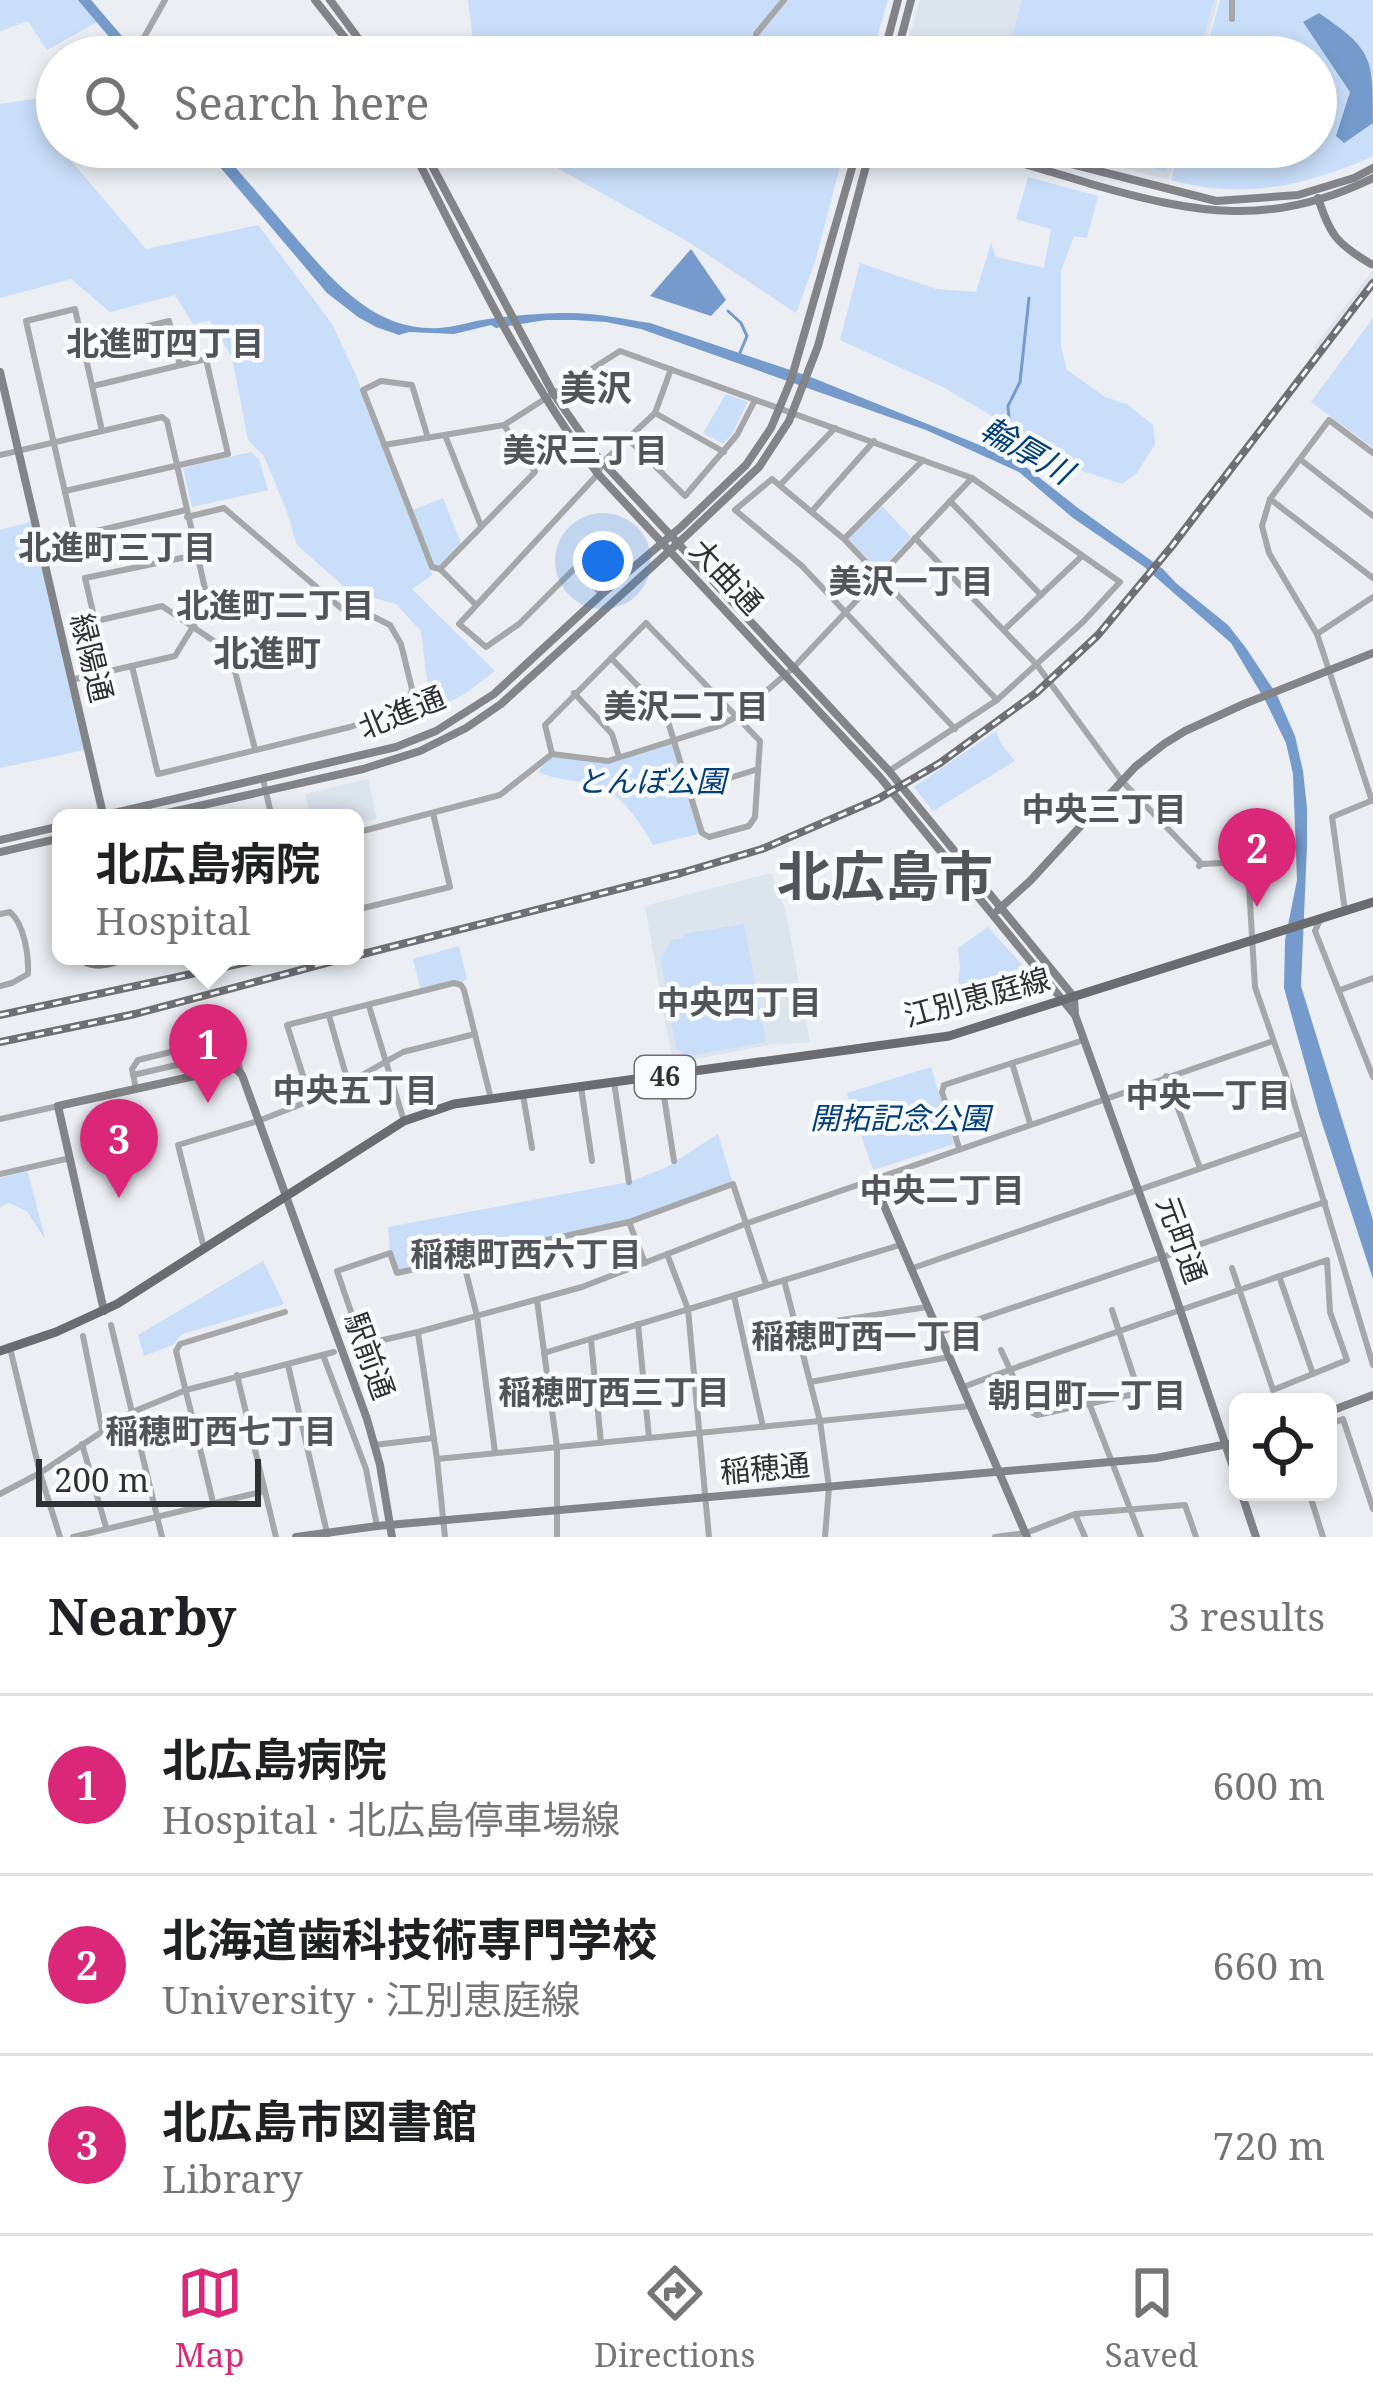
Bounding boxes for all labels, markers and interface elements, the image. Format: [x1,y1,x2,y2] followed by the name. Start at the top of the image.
[36,36,1337,168] search box
[78,69,144,135] icon: search
[174,72,429,133] text: Search here
[66,320,264,365] district label: 北進町四丁目
[560,363,632,412] district label: 美沢
[973,405,1084,495] water label: 輪厚川
[503,427,668,472] district label: 美沢三丁目
[18,524,216,569] district label: 北進町三丁目
[681,529,773,623] street label: 大曲通
[573,531,633,591] your location
[829,558,994,603] district label: 美沢一丁目
[176,582,374,627] district label: 北進町二丁目
[62,609,123,706] street label: 緑陽通
[213,628,321,677] district label: 北進町
[352,676,451,747] street label: 北進通
[604,683,769,728] district label: 美沢二丁目
[576,760,730,801] park label: とんぼ公園
[1022,786,1187,831] district label: 中央三丁目
[1218,808,1296,907] pin: 2
[52,809,364,965] popup
[95,832,321,893] text: 北広島病院
[777,838,993,912] district label: 北広島市
[95,893,251,946] text: Hospital
[899,957,1054,1036] street label: 江別恵庭線
[657,979,822,1024] district label: 中央四丁目
[169,1004,247,1103] pin: 1
[635,1056,695,1098] road number: 46
[273,1067,438,1112] district label: 中央五丁目
[1126,1072,1291,1117] district label: 中央一丁目
[810,1097,994,1138] park label: 開拓記念公園
[80,1099,158,1198] pin: 3
[860,1167,1025,1212] district label: 中央二丁目
[1148,1190,1217,1289] street label: 元町通
[411,1231,642,1276] district label: 稲穂町西六丁目
[336,1306,405,1405] street label: 駅前通
[752,1313,983,1358] district label: 稲穂町西一丁目
[499,1369,730,1414] district label: 稲穂町西三丁目
[988,1372,1186,1417] district label: 朝日町一丁目
[1229,1393,1337,1501] map controls
[1229,1393,1337,1501] button: locate
[106,1408,337,1453] district label: 稲穂町西七丁目
[718,1443,811,1492] street label: 稲穂通
[36,1453,261,1506] scale bar
[54,1457,149,1502] text: 200 m
[48,1580,236,1650] text: Nearby
[1168,1589,1325,1642] text: 3 results
[162,1728,387,1789] text: 北広島病院
[76,1758,98,1811] text: 1
[1213,1758,1325,1811] text: 600 m
[162,1792,620,1845] text: Hospital · 北広島停車場線
[162,1908,657,1969] text: 北海道歯科技術専門学校
[76,1938,98,1991] text: 2
[1213,1938,1325,1991] text: 660 m
[162,1972,580,2025] text: University · 江別恵庭線
[162,2090,477,2151] text: 北広島市図書館
[76,2118,98,2171] text: 3
[1213,2118,1325,2171] text: 720 m
[162,2151,303,2204] text: Library
[175,2260,245,2377] tab: Map
[594,2260,755,2377] tab: Directions
[1105,2260,1198,2377] tab: Saved

